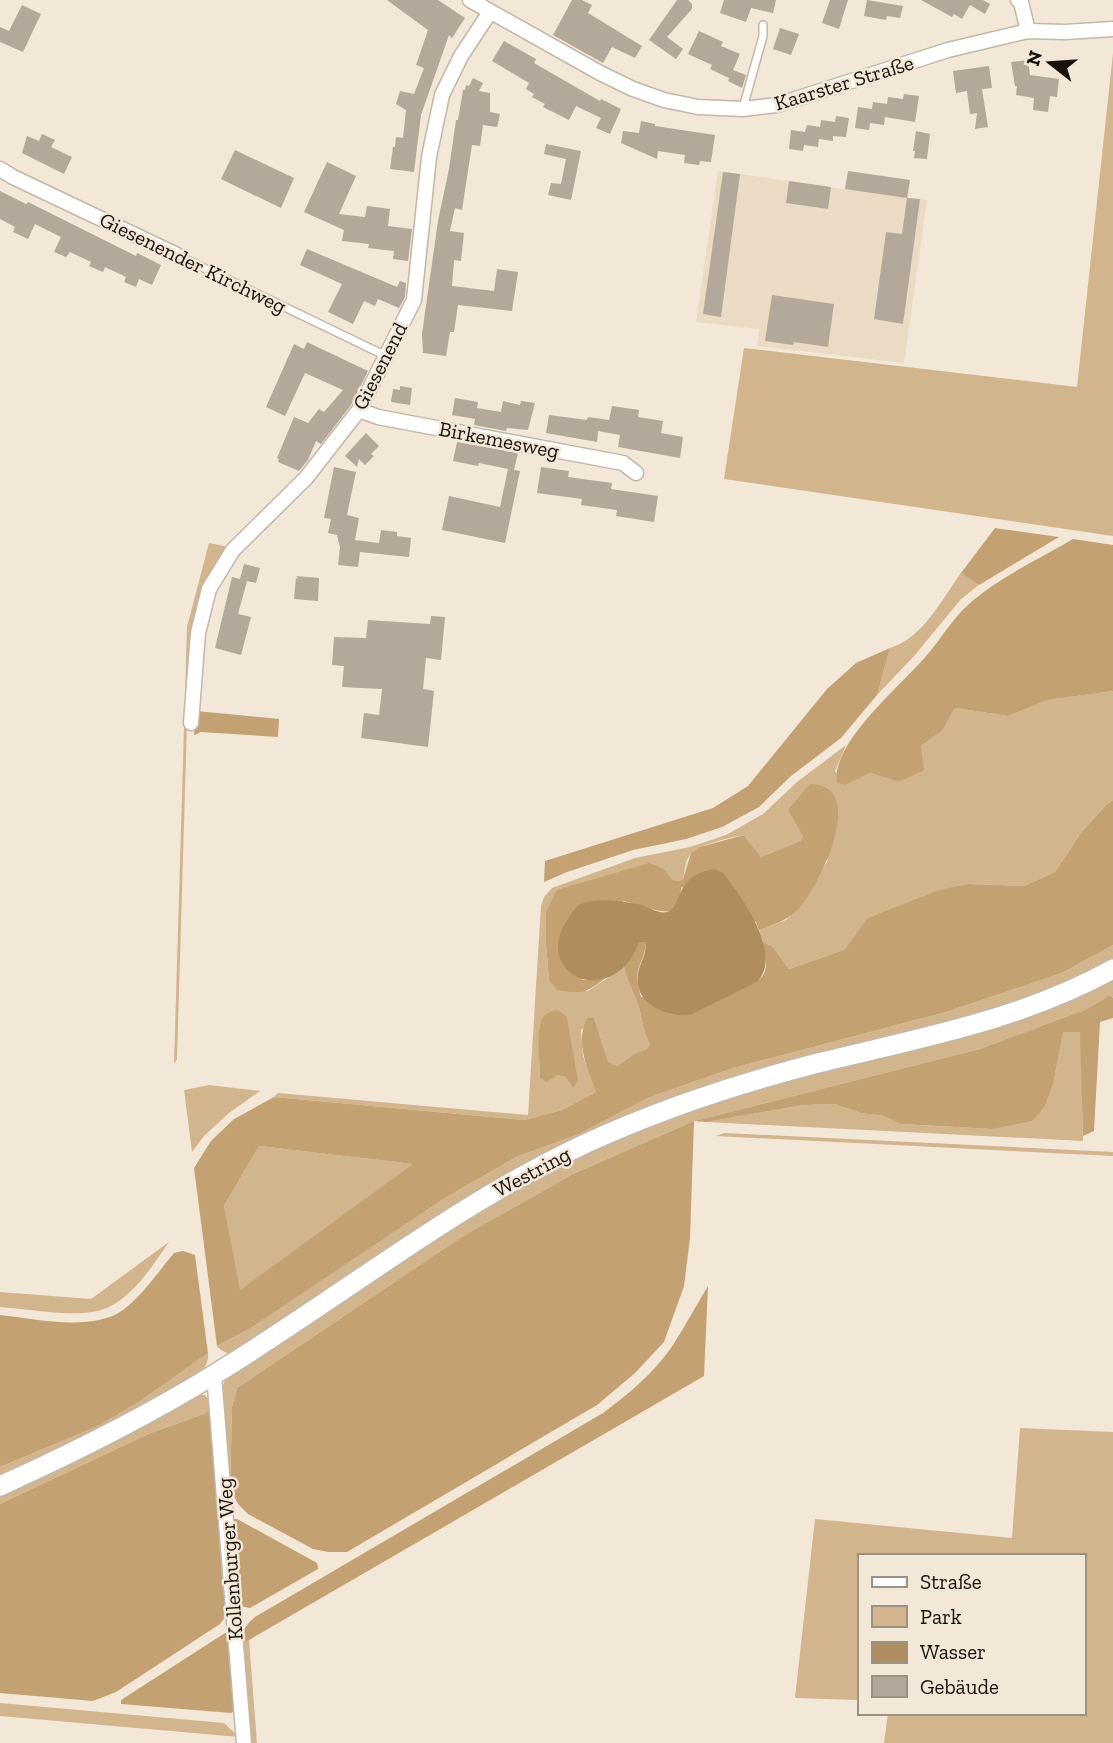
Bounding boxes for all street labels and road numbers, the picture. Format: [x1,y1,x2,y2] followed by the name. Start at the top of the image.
[771,49,917,116] street label: Kaarster Straße
[96,207,291,319] street label: Giesenender Kirchweg
[347,317,412,414] street label: Giesenend
[437,416,562,464] street label: Birkemesweg
[489,1141,575,1202] street label: Westring
[211,1477,248,1641] street label: Kollenburger Weg

